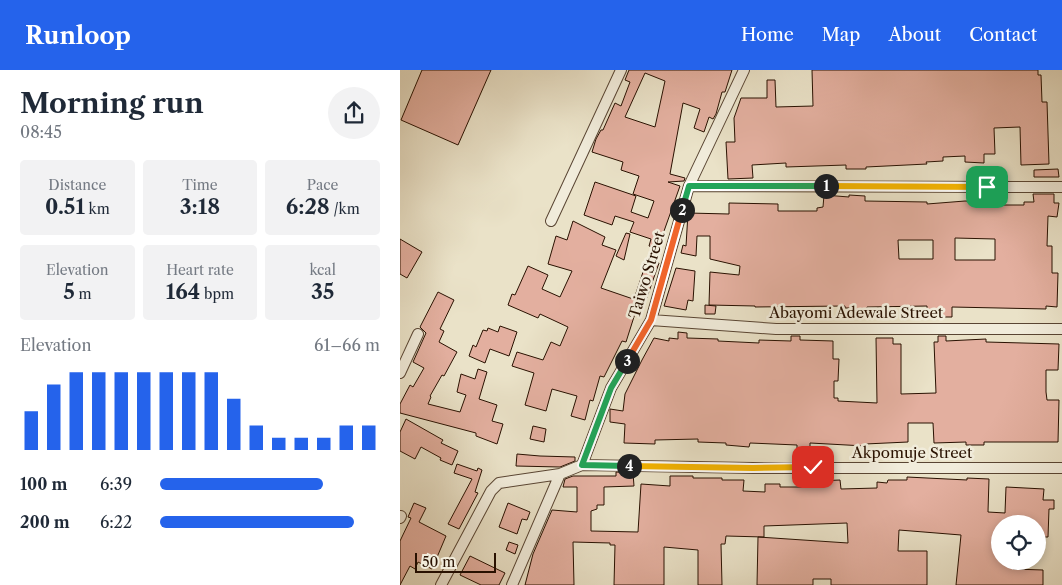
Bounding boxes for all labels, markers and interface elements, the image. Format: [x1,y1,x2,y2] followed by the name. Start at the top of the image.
[25,21,131,50] text: Runloop
[741,24,794,46] text: Home
[822,24,860,46] text: Map
[888,24,941,46] text: About
[969,24,1037,46] text: Contact
[20,86,204,120] text: Morning run
[328,87,380,139] button: share
[20,122,62,142] text: 08:45
[966,166,1008,208] pin
[973,173,1001,201] icon: arrive
[814,174,838,198] pin: 1
[48,176,106,194] text: Distance
[182,176,218,194] text: Time
[307,176,338,194] text: Pace
[823,177,830,195] text: 1
[45,194,85,219] text: 0.51
[180,194,220,219] text: 3:18
[286,194,330,219] text: 6:28
[670,198,694,222] pin: 2
[85,200,110,218] text: km
[330,200,360,218] text: /km
[678,201,687,219] text: 2
[624,228,669,321] street label: Taiwo Street
[46,261,109,279] text: Elevation
[166,261,234,279] text: Heart rate
[309,261,336,279] text: kcal
[63,279,75,304] text: 5
[166,279,200,304] text: 164
[311,279,334,304] text: 35
[75,285,92,303] text: m
[200,285,234,303] text: bpm
[768,303,944,322] street label: Abayomi Adewale Street
[20,335,91,355] text: Elevation
[314,335,380,355] text: 61–66 m
[614,348,640,374] pin: 3
[624,352,631,370] text: 3
[851,443,973,462] street label: Akpomuje Street
[792,446,834,488] pin
[799,453,827,481] icon: check
[616,454,642,478] pin: 4
[625,457,634,475] text: 4
[20,474,67,494] text: 100 m
[100,474,132,494] text: 6:39
[20,512,70,532] text: 200 m
[100,512,132,532] text: 6:22
[991,515,1046,570] map controls
[991,515,1046,570] button: locate
[415,550,496,573] scale bar
[422,553,455,571] text: 50 m

